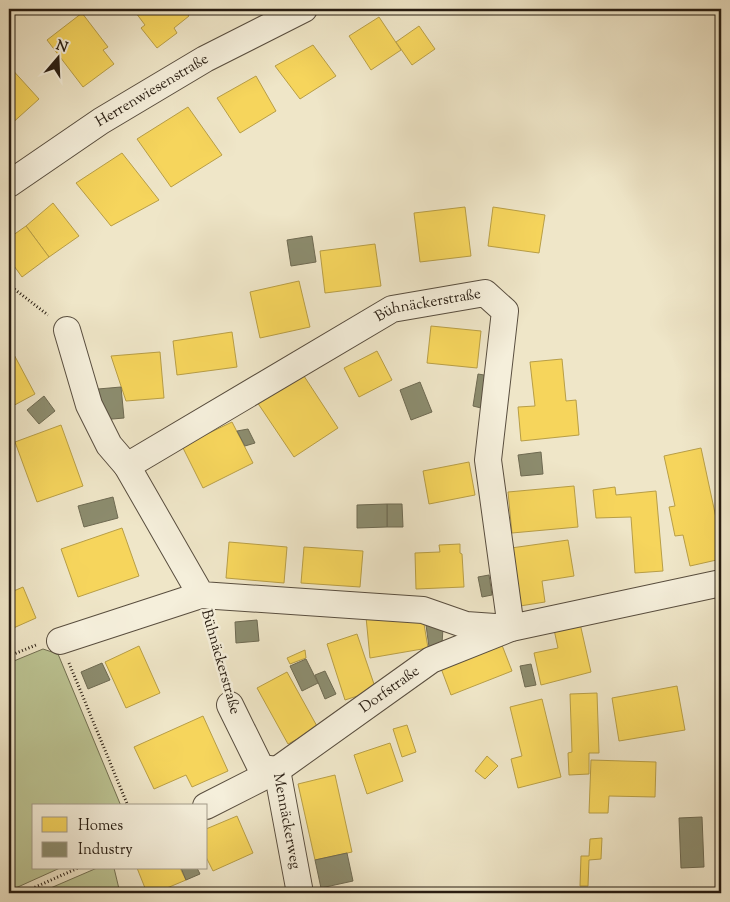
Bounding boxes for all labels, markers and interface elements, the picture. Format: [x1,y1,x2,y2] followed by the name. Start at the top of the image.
[32,32,82,82] north arrow
[53,36,70,59] text: N
[92,49,213,132] street label: Herrenwiesenstraße
[371,283,483,327] street label: Bühnäckerstraße
[195,607,245,717] street label: Bühnäckerstraße
[355,661,424,718] street label: Dorfstraße
[267,771,306,871] street label: Mennäckerweg
[32,804,208,870] legend
[78,816,123,837] text: Homes
[78,840,133,861] text: Industry

